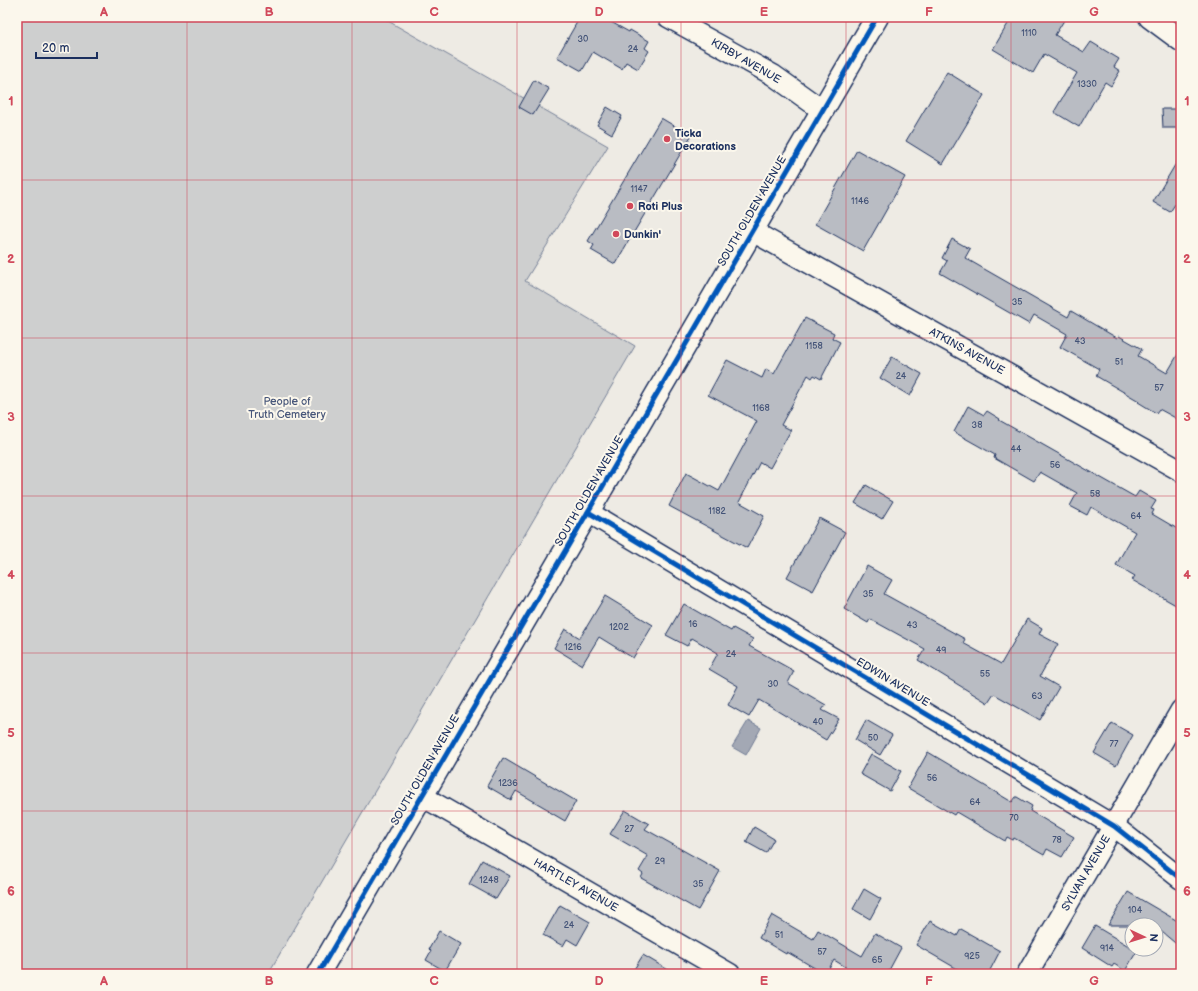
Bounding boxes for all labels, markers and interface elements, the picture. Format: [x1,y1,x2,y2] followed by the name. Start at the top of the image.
[99,4,108,20] text: A
[264,4,274,20] text: B
[429,4,439,20] text: C
[594,4,604,20] text: D
[760,4,769,20] text: E
[925,4,933,20] text: F
[1089,4,1099,20] text: G
[1021,28,1037,39] house number: 1110
[36,34,97,60] scale bar
[578,34,588,45] house number: 30
[709,36,783,86] street label: KIRBY AVENUE
[42,41,69,56] text: 20 m
[628,44,639,55] house number: 24
[1077,79,1097,90] house number: 1330
[8,93,14,109] text: 1
[1184,93,1190,109] text: 1
[675,127,736,153] place label: Ticka Decorations
[662,134,672,144] marker: Ticka Decorations
[715,153,789,269] street label: SOUTH OLDEN AVENUE
[631,184,648,195] house number: 1147
[851,196,869,207] house number: 1146
[638,200,683,213] place label: Roti Plus
[625,201,635,211] marker: Roti Plus
[624,228,662,241] place label: Dunkin'
[611,229,621,239] marker: Dunkin'
[7,251,15,267] text: 2
[1183,251,1191,267] text: 2
[1012,297,1022,308] house number: 35
[927,325,1007,377] street label: ATKINS AVENUE
[1074,336,1086,347] house number: 43
[805,341,823,352] house number: 1158
[1115,357,1123,368] house number: 51
[896,371,907,382] house number: 24
[1154,383,1164,394] house number: 57
[248,395,326,421] park label: People of Truth Cemetery
[752,403,770,414] house number: 1168
[7,409,15,425] text: 3
[1183,409,1191,425] text: 3
[972,420,982,431] house number: 38
[552,433,626,549] street label: SOUTH OLDEN AVENUE
[1011,444,1022,455] house number: 44
[1050,460,1061,471] house number: 56
[1090,489,1100,500] house number: 58
[708,506,726,517] house number: 1182
[1131,511,1142,522] house number: 64
[7,567,15,583] text: 4
[1183,567,1191,583] text: 4
[863,589,873,600] house number: 35
[689,619,698,630] house number: 16
[906,620,918,631] house number: 43
[609,622,629,633] house number: 1202
[564,642,582,653] house number: 1216
[936,645,946,656] house number: 49
[726,649,737,660] house number: 24
[854,655,932,709] street label: EDWIN AVENUE
[980,669,990,680] house number: 55
[768,679,778,690] house number: 30
[1031,691,1043,702] house number: 63
[388,712,462,828] street label: SOUTH OLDEN AVENUE
[813,717,823,728] house number: 40
[7,725,15,741] text: 5
[1183,725,1191,741] text: 5
[868,733,878,744] house number: 50
[1110,739,1119,750] house number: 77
[927,773,938,784] house number: 56
[498,778,518,789] house number: 1236
[970,797,981,808] house number: 64
[1009,813,1019,824] house number: 70
[624,824,634,835] house number: 27
[1059,833,1113,913] street label: SYLVAN AVENUE
[1052,835,1062,846] house number: 78
[531,855,621,915] street label: HARTLEY AVENUE
[655,856,665,867] house number: 29
[479,875,499,886] house number: 1248
[693,879,703,890] house number: 35
[7,883,15,899] text: 6
[1183,883,1191,899] text: 6
[1128,905,1143,916] house number: 104
[1124,917,1164,957] north arrow
[564,920,575,931] house number: 24
[775,930,783,941] house number: 51
[1147,933,1160,942] text: N
[1100,943,1115,954] house number: 914
[817,947,827,958] house number: 57
[964,951,980,962] house number: 925
[872,955,882,966] house number: 65
[99,973,108,989] text: A
[264,973,274,989] text: B
[429,973,439,989] text: C
[594,973,604,989] text: D
[760,973,769,989] text: E
[925,973,933,989] text: F
[1089,973,1099,989] text: G

